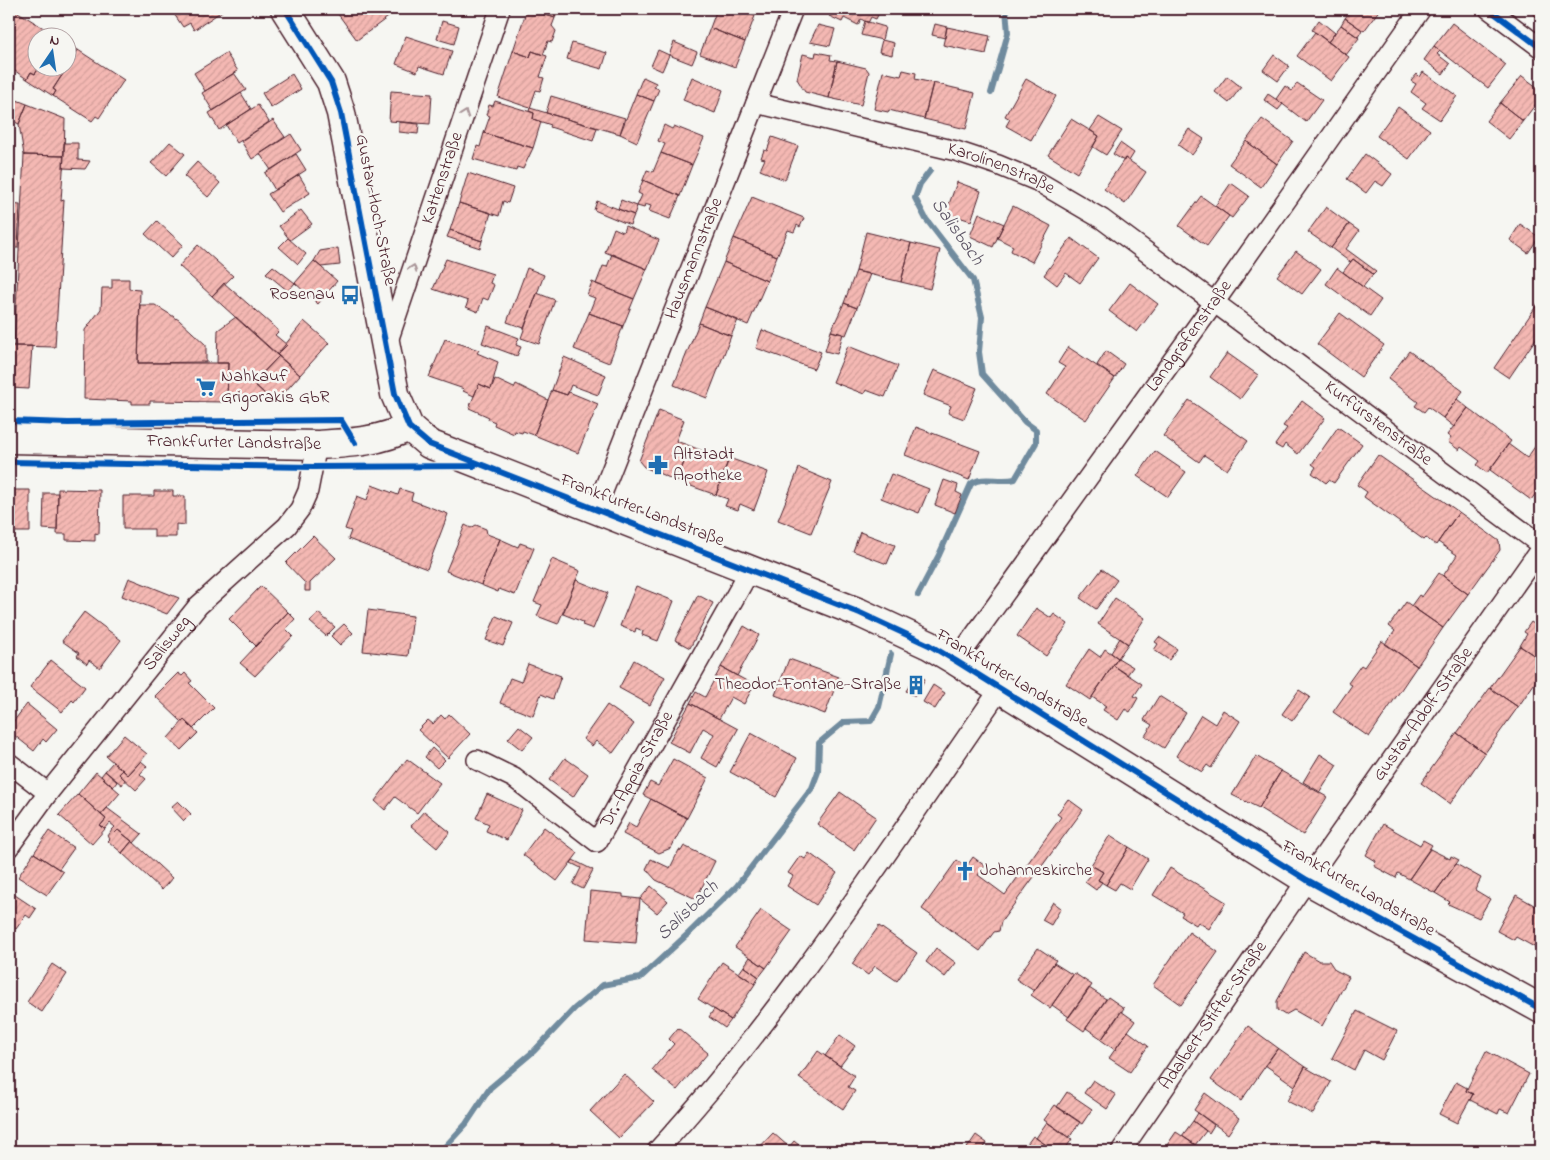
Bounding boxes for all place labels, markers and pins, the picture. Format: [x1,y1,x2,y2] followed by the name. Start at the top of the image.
[270,282,335,308] place label: Rosenau
[339,284,361,306] bus stop icon: Rosenau
[221,364,329,412] place label: Nahkauf Grigorakis GbR
[195,376,217,398] supermarket icon: Nahkauf Grigorakis GbR
[673,442,743,489] place label: Altstadt Apotheke
[647,454,669,476] pharmacy icon: Altstadt Apotheke
[715,672,902,698] place label: Theodor-Fontane-Straße
[905,674,927,696] building icon: Theodor-Fontane-Straße
[980,858,1093,884] place label: Johanneskirche
[954,860,976,882] church icon: Johanneskirche

